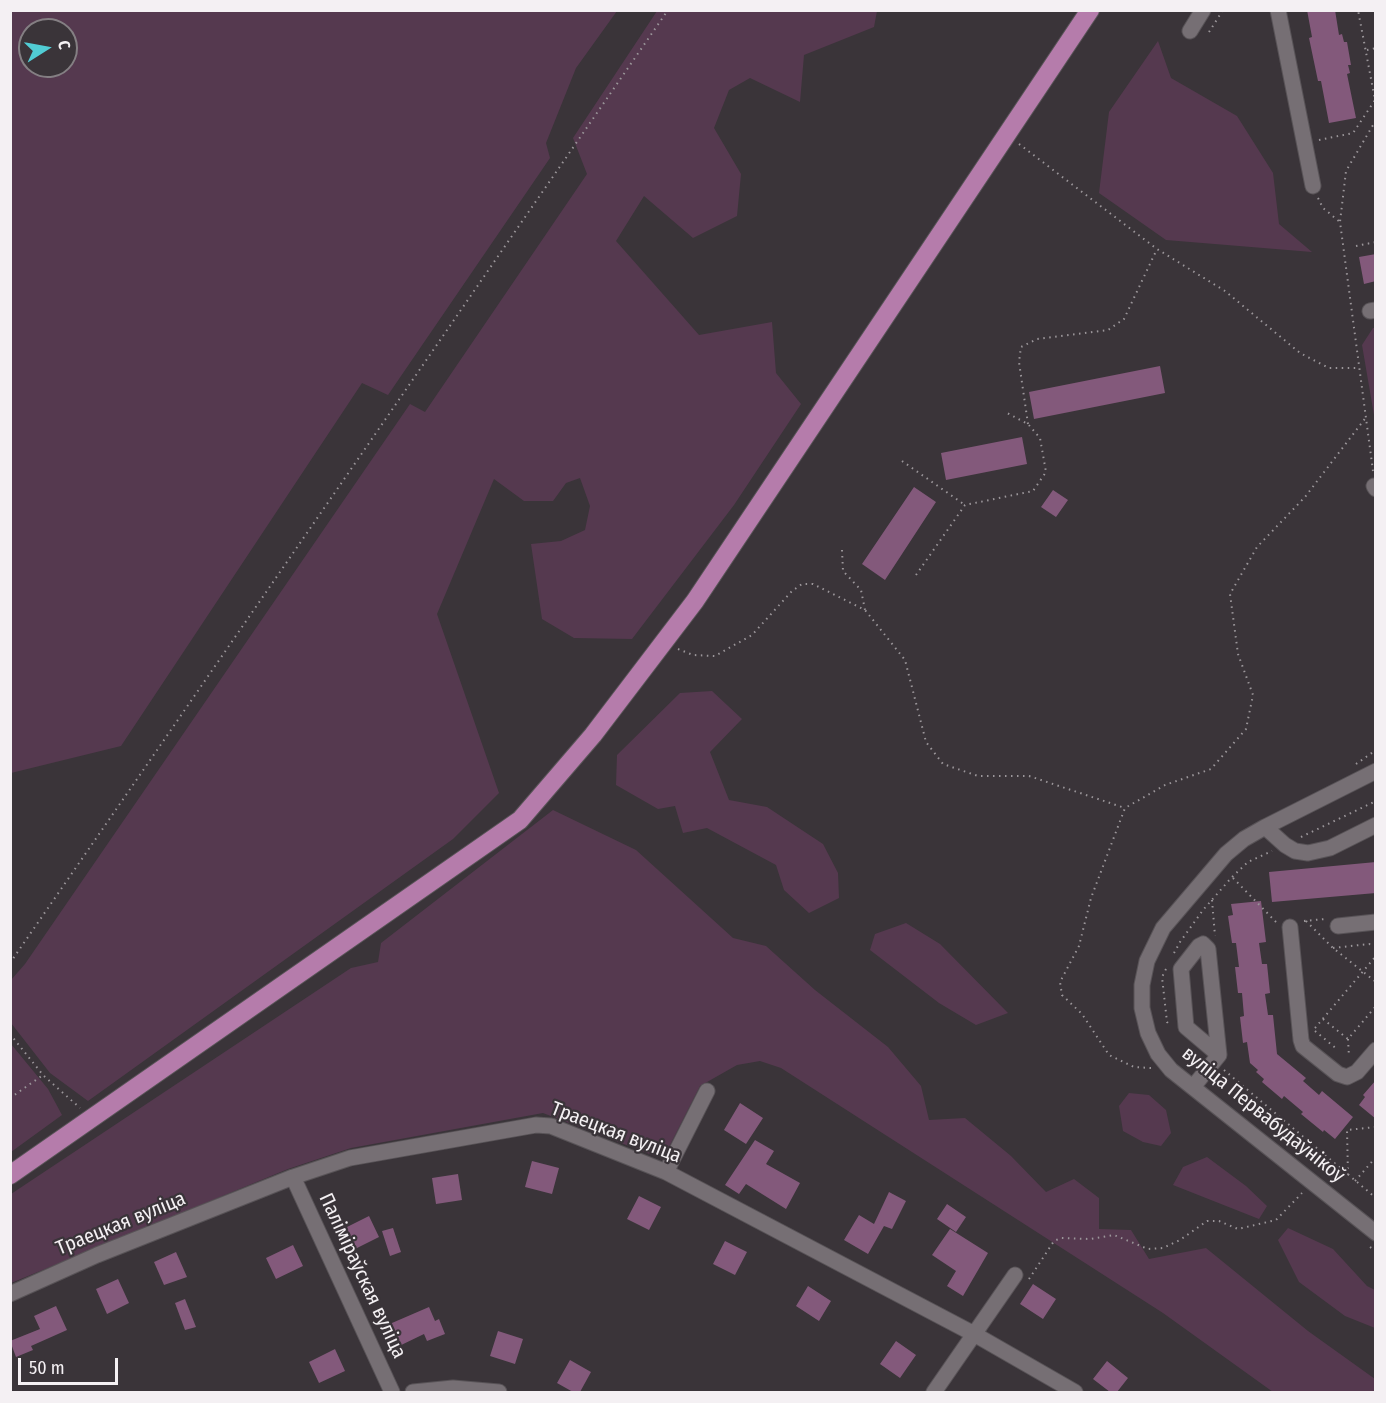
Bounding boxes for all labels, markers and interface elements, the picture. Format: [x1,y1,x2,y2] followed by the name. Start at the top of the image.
[18,18,78,78] north arrow
[54,39,74,51] text: С
[1177,1042,1349,1188] street label: вуліца Первабудаўнікоў
[547,1097,685,1169] street label: Траецкая вуліца
[53,1187,189,1261] street label: Траецкая вуліца
[313,1190,411,1362] street label: Паліміраўская вуліца
[21,1346,122,1384] scale bar
[29,1357,65,1379] text: 50 m

